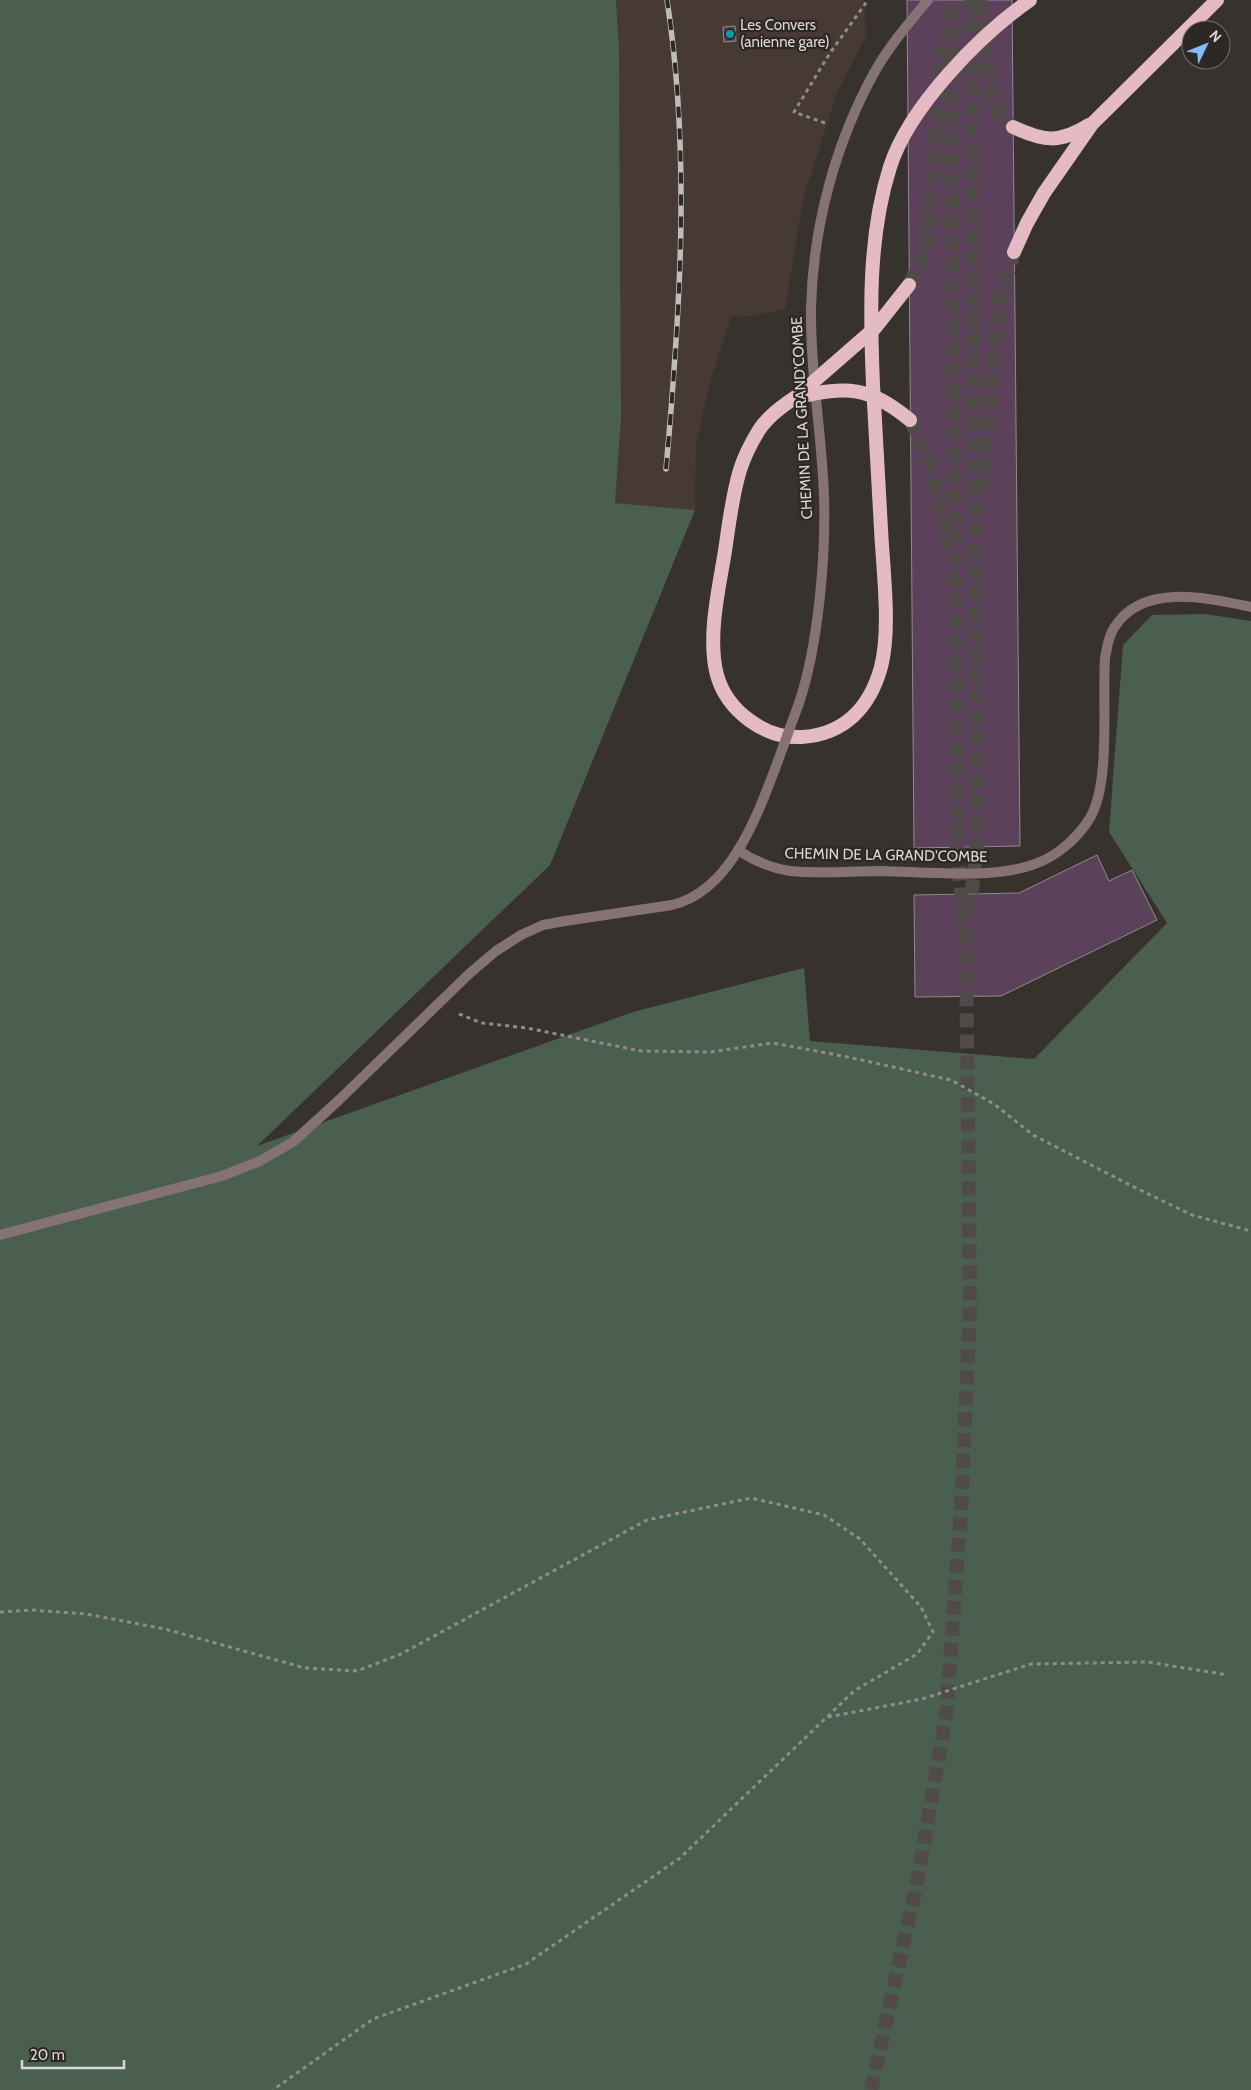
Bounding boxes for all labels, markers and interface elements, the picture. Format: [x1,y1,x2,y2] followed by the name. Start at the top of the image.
[740,16,830,51] place label: Les Convers (anienne gare)
[1181,20,1231,70] north arrow
[1206,26,1225,46] text: N
[724,28,736,40] marker: Les Convers (anienne gare)
[788,316,816,520] street label: CHEMIN DE LA GRAND'COMBE
[784,844,988,866] street label: CHEMIN DE LA GRAND'COMBE
[22,2038,125,2070] scale bar
[30,2046,65,2064] text: 20 m

